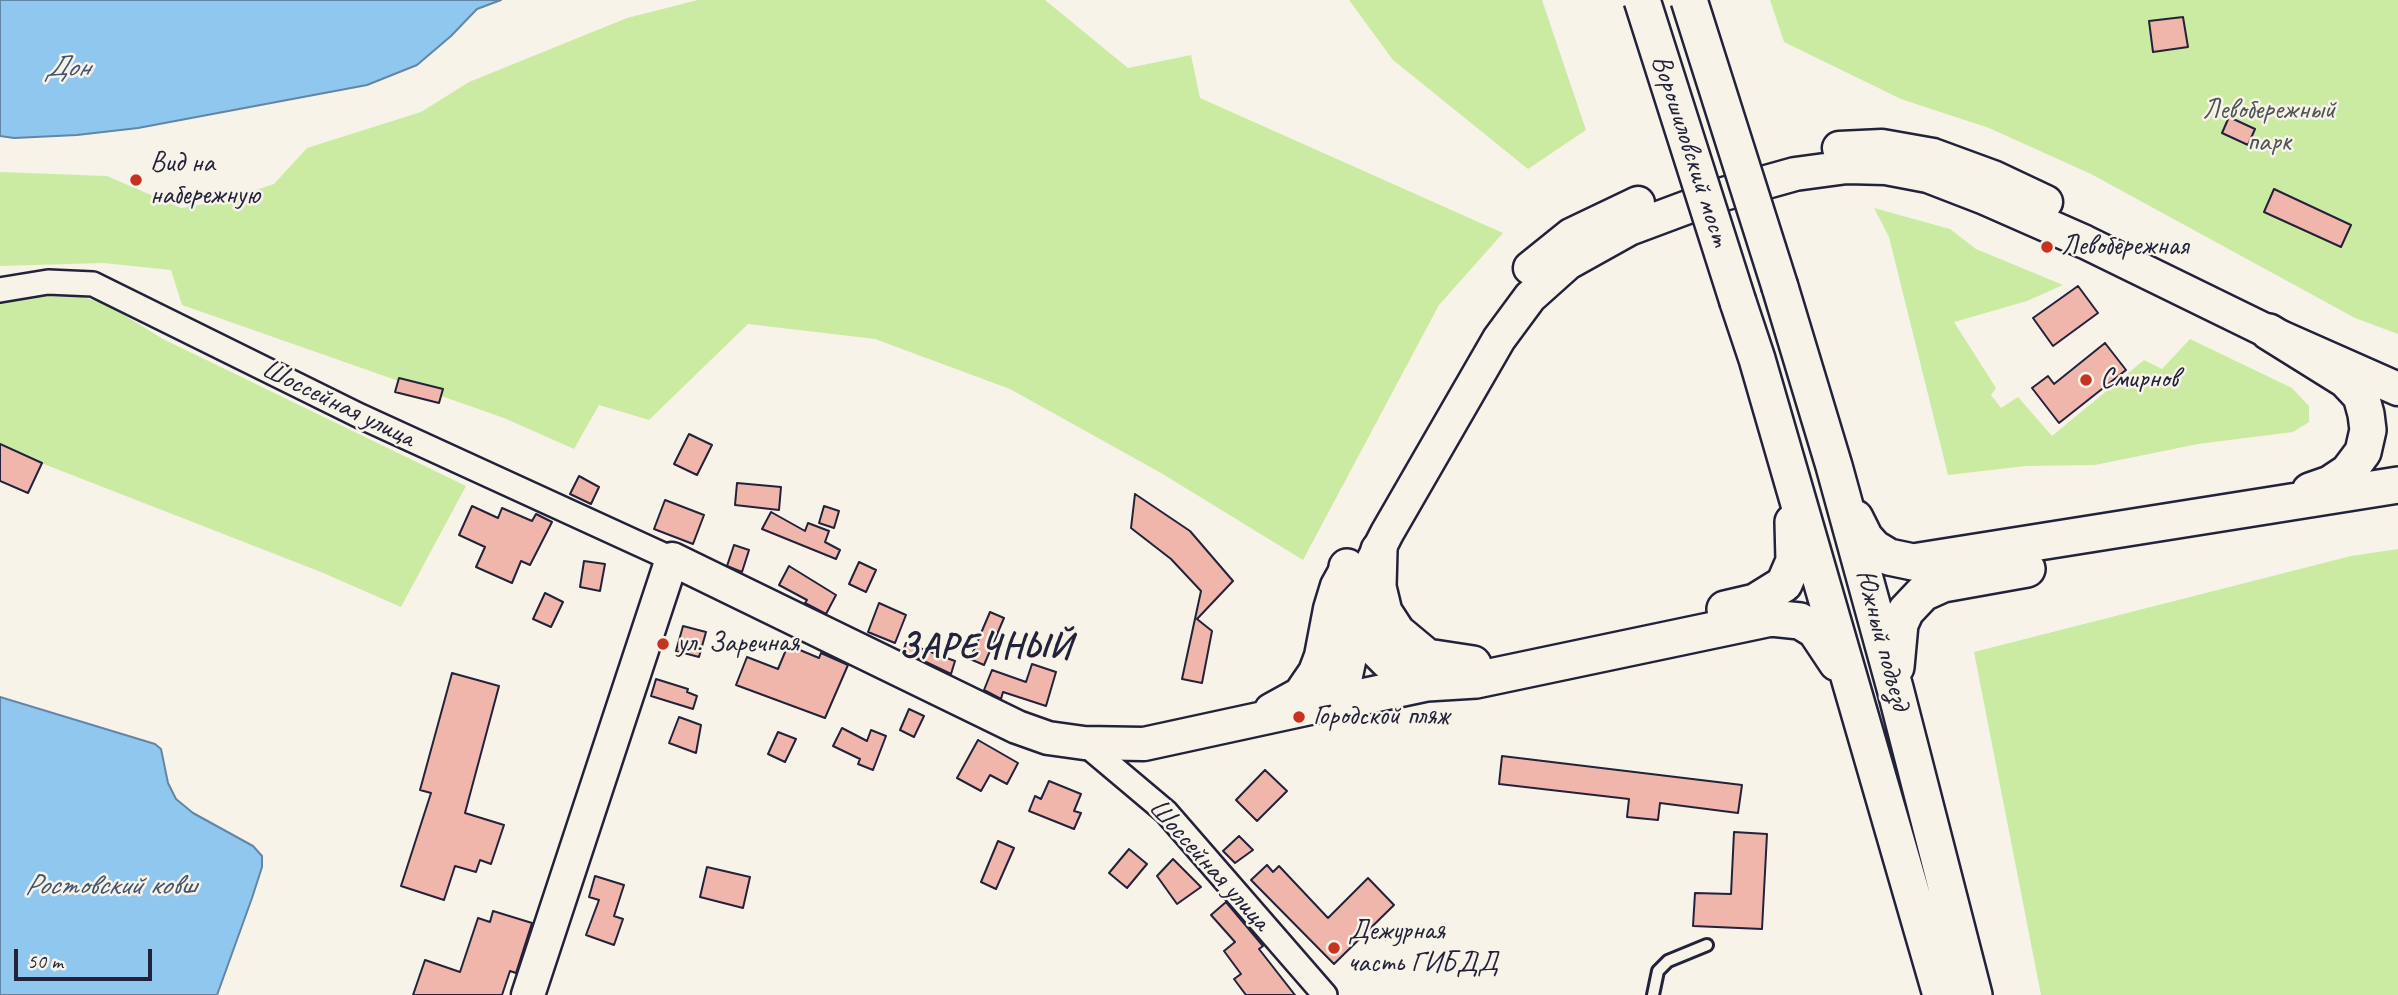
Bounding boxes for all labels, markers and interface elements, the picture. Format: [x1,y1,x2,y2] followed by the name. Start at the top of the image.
[45,50,89,86] water label: Дон
[1643,51,1737,251] street label: Ворошиловский мост
[2203,94,2335,160] park label: Левобережный парк
[150,147,260,213] place label: Вид на набережную
[128,172,144,188] marker: Вид на набережную
[2061,230,2188,264] place label: Левобережная
[2039,239,2055,255] marker: Левобережная
[256,352,420,456] street label: Шоссейная улица
[2100,363,2178,397] place label: Смирнов
[2078,372,2094,388] marker: Смирнов
[1847,566,1917,714] street label: Южный подъезд
[677,627,799,661] place label: ул. Заречная
[897,627,1075,669] district label: ЗАРЕЧНЫЙ
[655,636,671,652] marker: ул. Заречная
[1313,700,1449,734] place label: Городской пляж
[1291,709,1307,725] marker: Городской пляж
[1141,792,1277,938] street label: Шоссейная улица
[24,868,196,904] water label: Ростовский ковш
[1348,915,1497,981] place label: Дежурная часть ГИБДД
[18,936,156,980] scale bar
[1326,940,1342,956] marker: Дежурная часть ГИБДД
[27,948,63,974] text: 50 m

